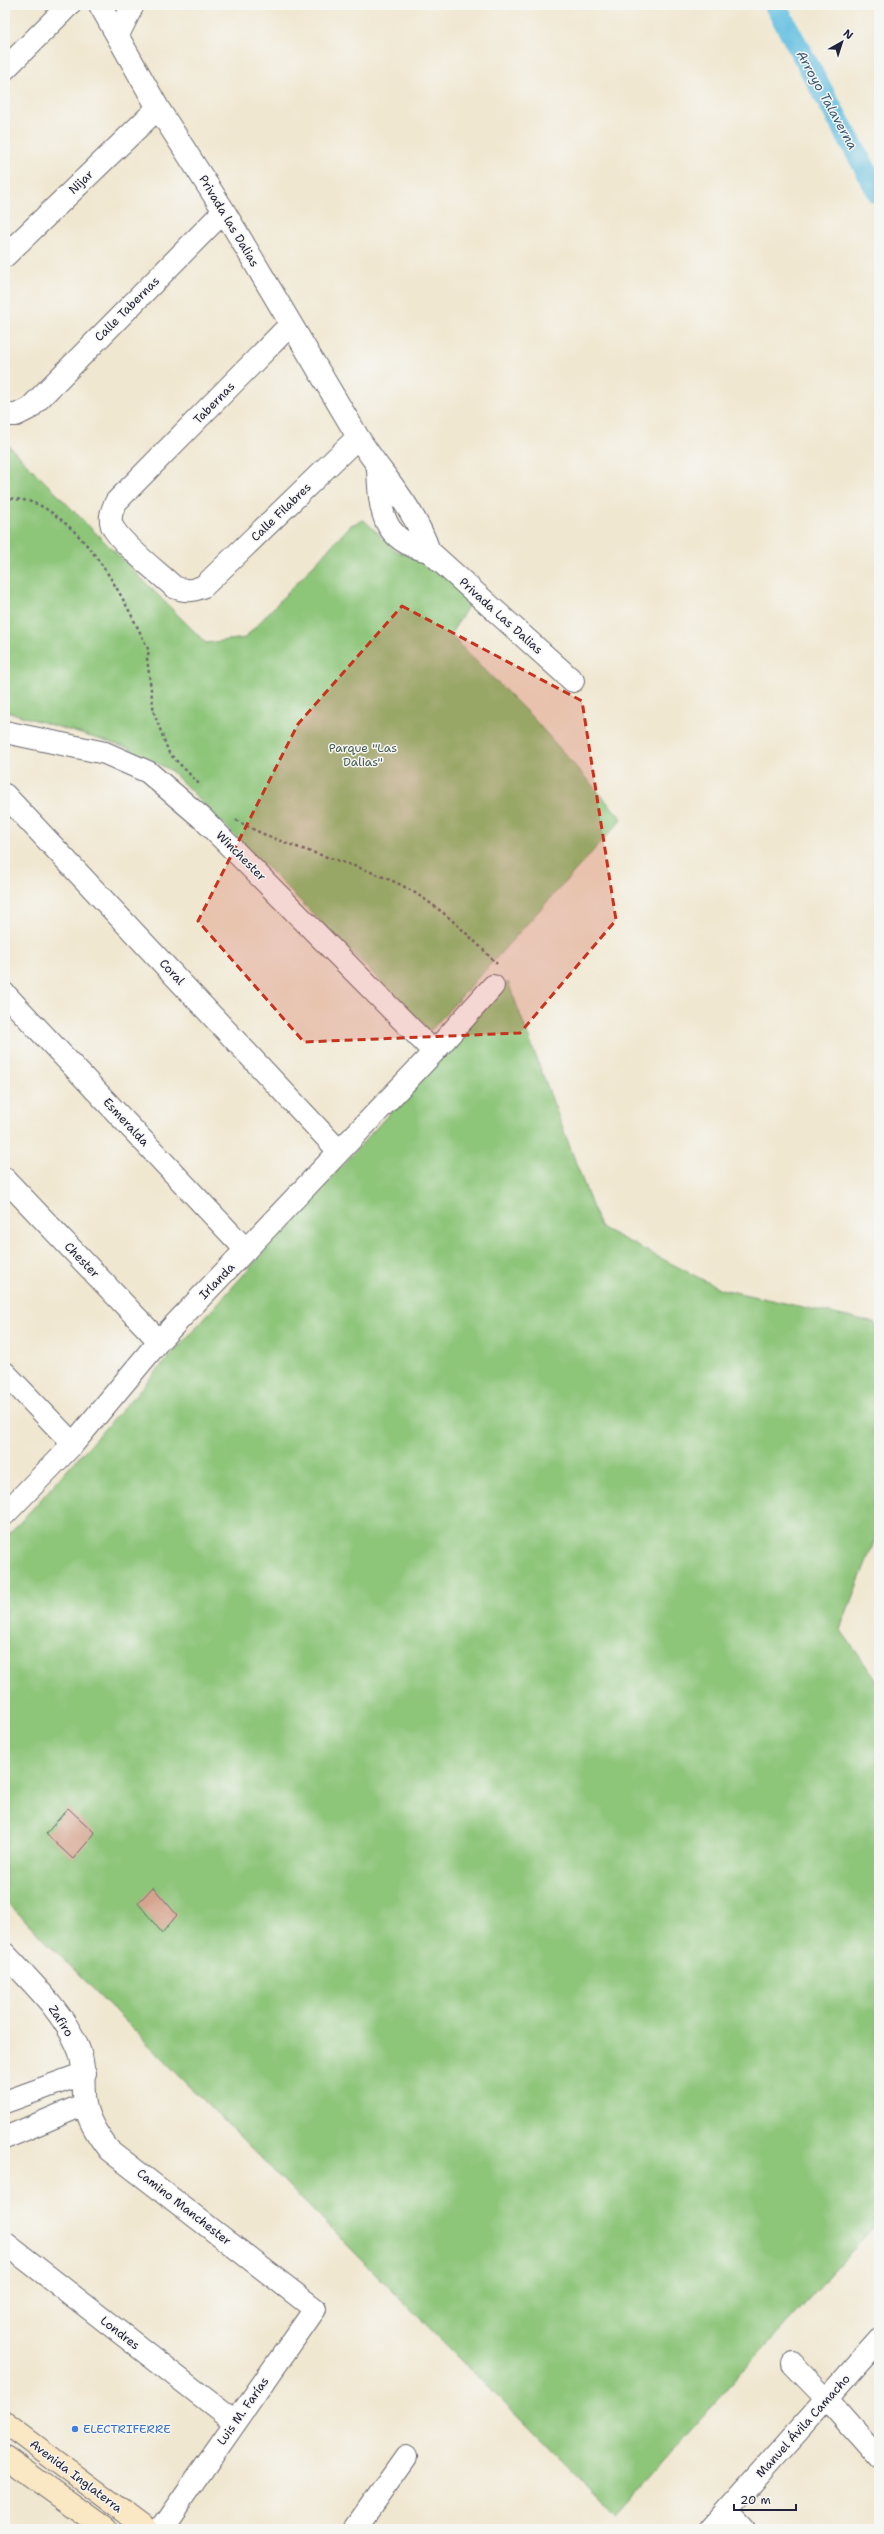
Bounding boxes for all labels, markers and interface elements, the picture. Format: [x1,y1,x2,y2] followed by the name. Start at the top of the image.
[822,22,862,62] north arrow
[840,26,856,43] text: N
[793,47,861,153] water label: Arroyo Talaverna
[65,166,97,198] street label: Nijar
[195,172,263,270] street label: Privada las Dalias
[91,273,163,345] street label: Calle Tabernas
[190,378,238,428] street label: Tabernas
[247,479,315,545] street label: Calle Filabres
[456,574,546,658] street label: Privada Las Dalias
[329,740,397,770] park label: Parque "Las Dalias"
[212,827,270,885] street label: Winchester
[156,956,188,989] street label: Coral
[99,1094,153,1150] street label: Esmeralda
[61,1239,103,1282] street label: Chester
[196,1259,239,1303] street label: Irlanda
[45,2002,77,2040] street label: Zafiro
[133,2165,235,2249] street label: Camino Manchester
[97,2313,143,2353] street label: Londres
[752,2371,854,2481] street label: Manuel Ávila Camacho
[214,2374,273,2448] street label: Luis M. Farías
[83,2421,171,2437] place label: ELECTRIFERRE
[70,2424,80,2434] marker: ELECTRIFERRE
[26,2436,126,2516] street label: Avenida Inglaterra
[734,2486,796,2512] scale bar
[740,2492,771,2508] text: 20 m

